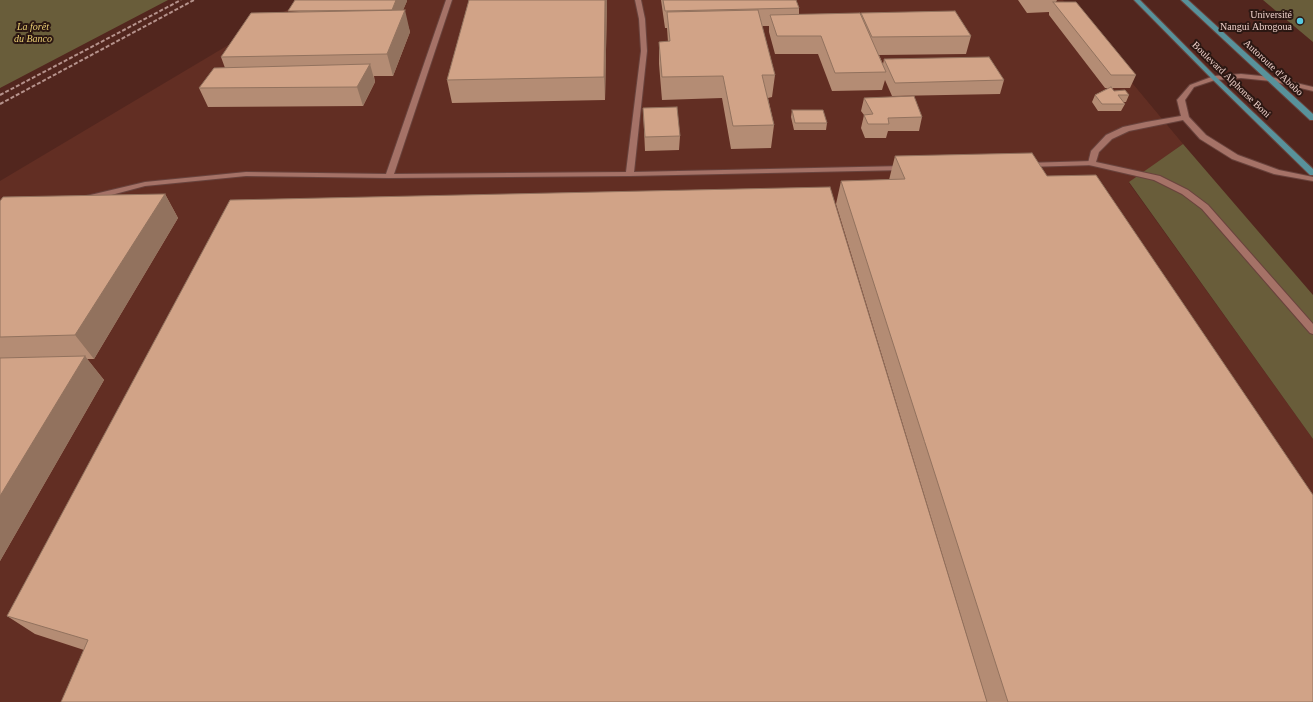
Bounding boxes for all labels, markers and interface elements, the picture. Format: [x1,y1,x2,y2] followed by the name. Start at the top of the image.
[1220,9,1292,32] place label: Université Nangui Abrogoua
[1295,16,1305,26] marker: Université Nangui Abrogoua
[14,21,52,44] park label: La forêt du Banco
[1241,37,1305,99] street label: Autoroute d'Abobo
[1189,39,1273,121] street label: Boulevard Alphonse Boni

